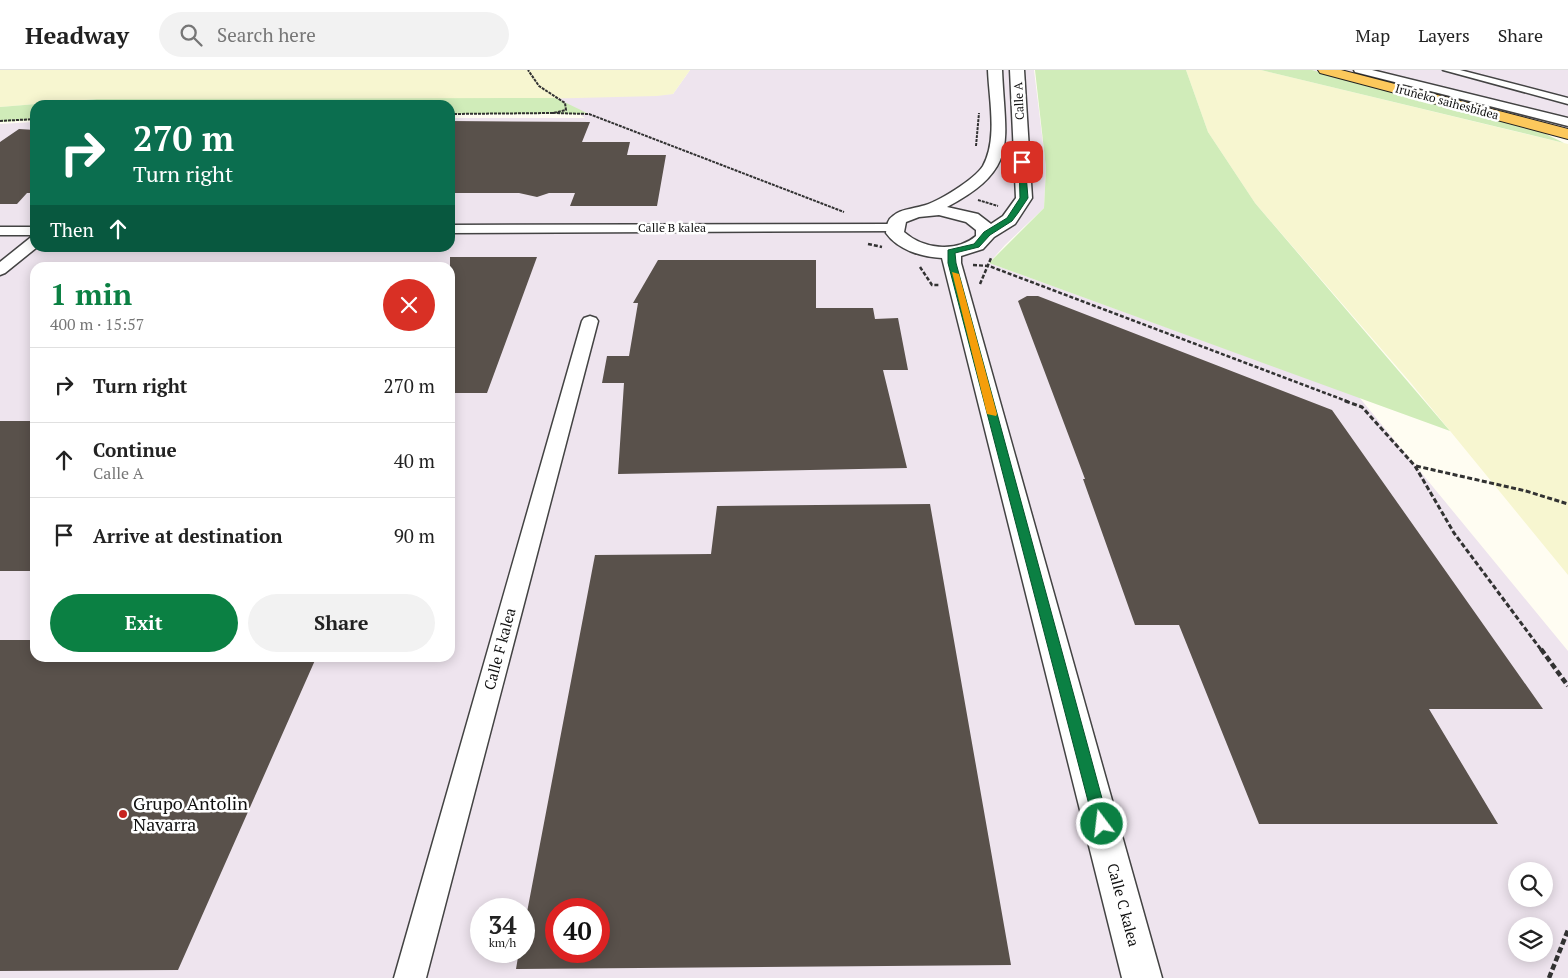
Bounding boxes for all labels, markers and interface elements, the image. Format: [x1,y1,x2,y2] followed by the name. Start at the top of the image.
[159,12,509,57] search box
[25,19,129,51] text: Headway
[177,21,205,49] icon: search
[217,22,316,47] text: Search here
[1355,23,1390,47] text: Map
[1418,23,1470,47] text: Layers
[1498,23,1543,47] text: Share
[1394,80,1501,123] street label: Iruñeko saihesbidea
[1010,81,1027,120] street label: Calle A
[133,115,234,161] text: 270 m
[50,120,115,185] icon: right
[1001,141,1043,183] pin
[1008,148,1036,176] icon: arrive
[133,159,233,188] text: Turn right
[104,215,132,243] icon: ahead
[50,217,94,242] text: Then
[638,220,706,235] street label: Calle B kalea
[50,274,132,314] text: 1 min
[383,279,435,331] button: close
[50,313,144,335] text: 400 m · 15:57
[50,371,78,399] icon: right
[93,373,187,398] text: Turn right
[384,373,435,398] text: 270 m
[93,437,177,462] text: Continue
[50,446,78,474] icon: ahead
[394,448,435,473] text: 40 m
[93,462,144,484] text: Calle A
[50,521,78,549] icon: arrive
[93,523,282,548] text: Arrive at destination
[394,523,435,548] text: 90 m
[50,594,238,652] button: Exit
[248,594,435,652] button: Share
[478,605,520,692] street label: Calle F kalea
[133,791,248,836] place label: Grupo Antolin Navarra
[1075,797,1127,849] position arrow
[117,808,129,820] marker: Grupo Antolin Navarra
[1103,861,1145,949] street label: Calle C kalea
[1508,862,1553,962] map controls
[1508,862,1553,907] button: search
[545,898,610,963] speed limit sign: 40
[488,908,517,941] text: 34
[1508,917,1553,962] button: layers
[489,935,516,950] text: km/h

